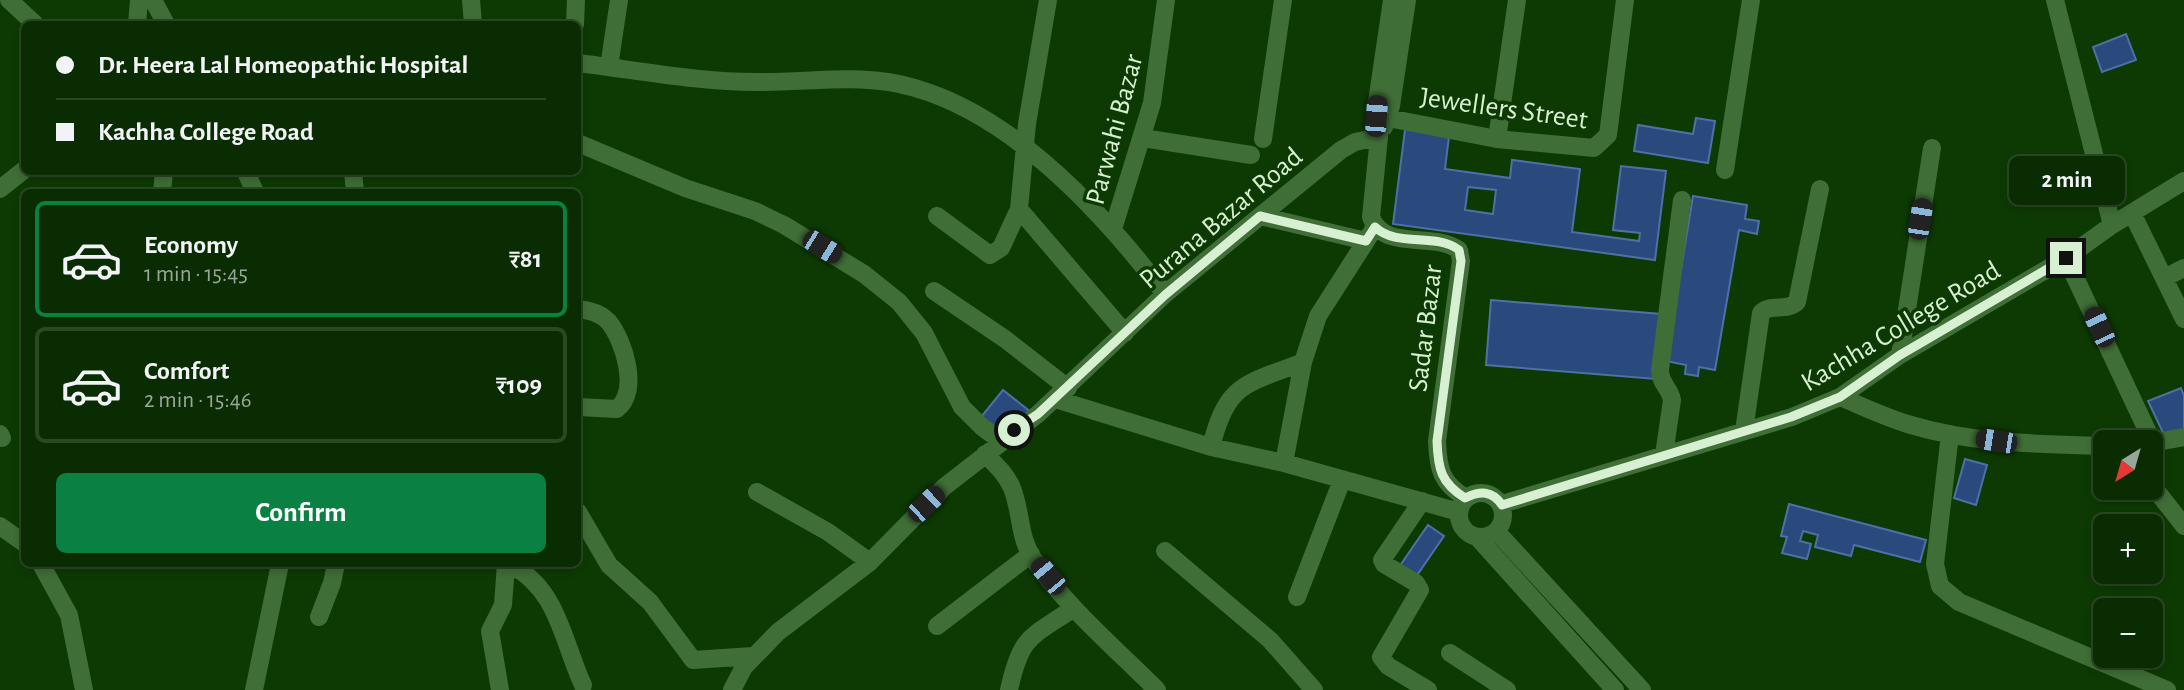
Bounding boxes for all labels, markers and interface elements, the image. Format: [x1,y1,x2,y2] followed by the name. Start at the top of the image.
[1081,51,1148,208] street label: Parwahi Bazar
[98,52,468,78] text: Dr. Heera Lal Homeopathic Hospital
[1418,83,1589,135] street label: Jewellers Street
[1365,94,1388,138] car
[98,119,314,145] text: Kachha College Road
[1134,143,1308,295] street label: Purana Bazar Road
[2008,156,2124,205] callout: 2 min
[2041,169,2093,192] text: 2 min
[1907,197,1934,241] car
[799,227,846,267] car
[60,228,123,291] icon: car
[144,232,238,258] text: Economy
[2050,242,2082,274] route end
[509,246,542,272] text: ₹81
[1797,256,2005,397] street label: Kachha College Road
[144,263,248,286] text: 1 min · 15:45
[1404,263,1448,393] street label: Sadar Bazar
[2081,304,2118,350] car
[60,354,123,417] icon: car
[144,358,229,384] text: Comfort
[496,372,542,398] text: ₹109
[144,389,252,412] text: 2 min · 15:46
[998,414,1030,446] route start
[1974,427,2019,455] car
[2093,430,2163,500] north arrow
[2093,430,2163,668] map controls
[56,473,546,553] button: Confirm
[904,482,949,526] car
[2093,514,2163,584] button: +
[1027,553,1070,599] car
[2093,598,2163,668] button: −

